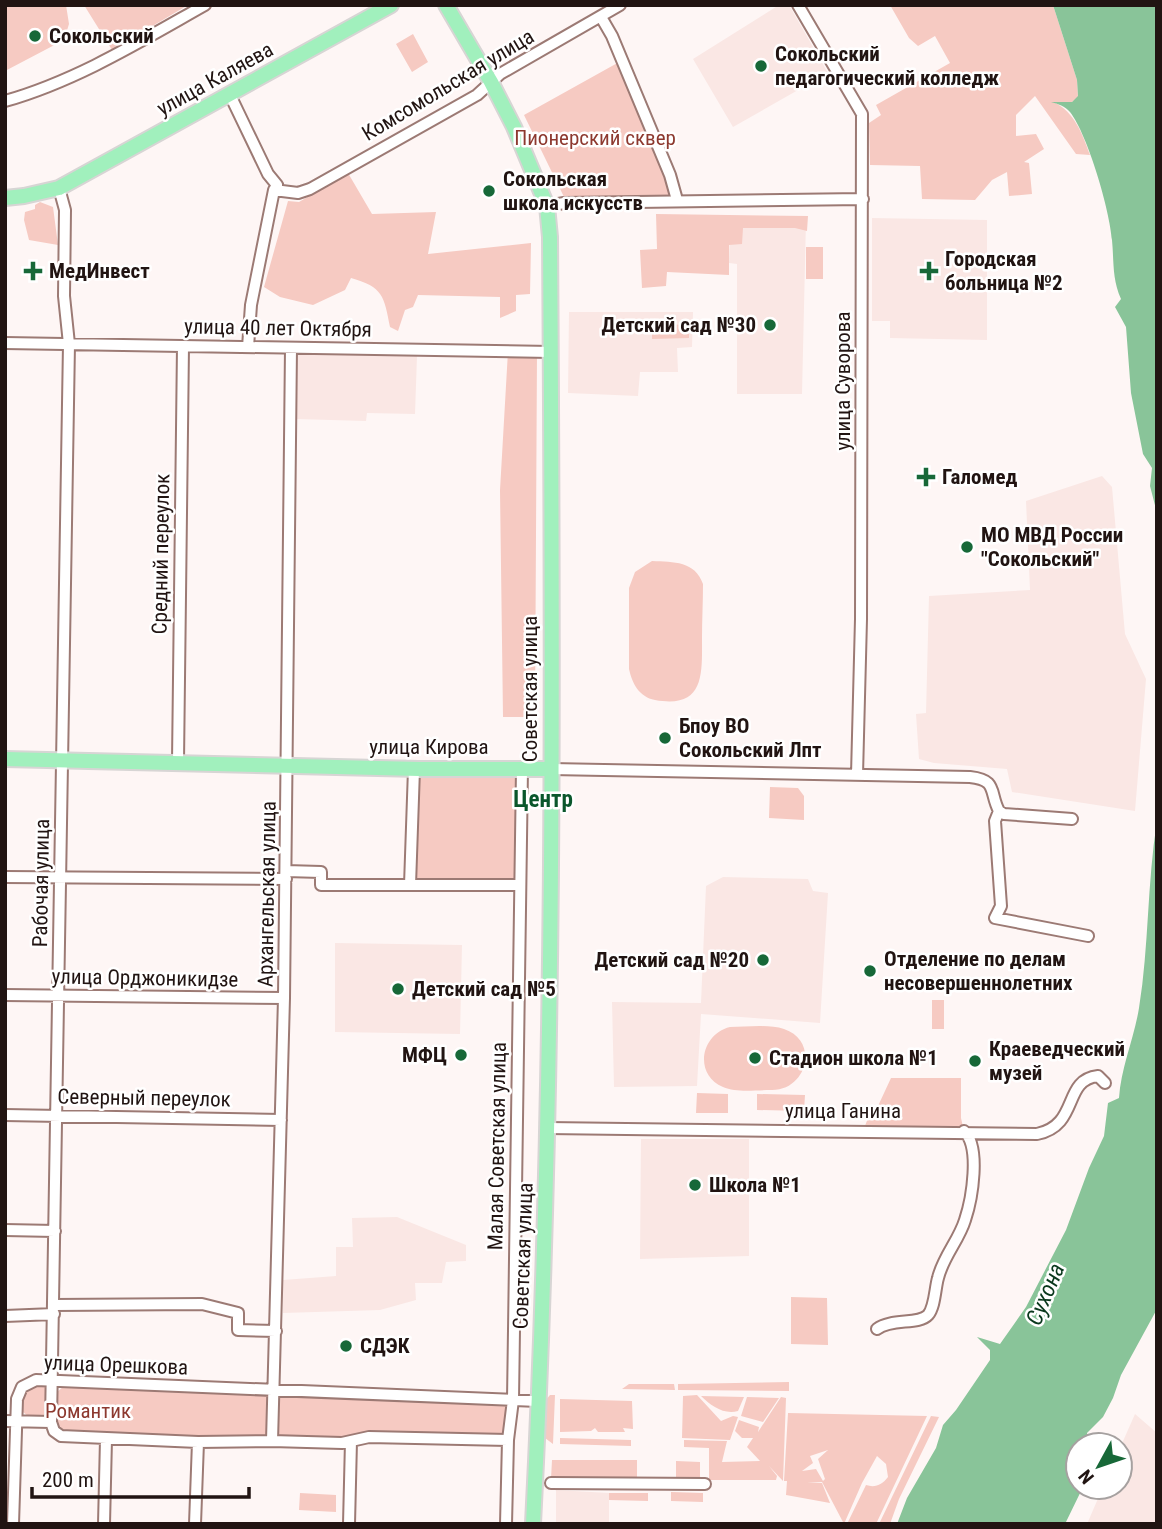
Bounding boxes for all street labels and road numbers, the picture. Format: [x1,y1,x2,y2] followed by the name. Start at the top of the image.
[358,24,538,146] street label: Комсомольская улица
[153,37,277,121] street label: улица Каляева
[831,312,855,450] street label: улица Суворова
[184,314,372,342] street label: улица 40 лет Октября
[148,474,174,634] street label: Средний переулок
[518,616,542,762] street label: Советская улица
[369,735,489,759] street label: улица Кирова
[253,801,281,987] street label: Архангельская улица
[28,819,54,947] street label: Рабочая улица
[52,964,239,992] street label: улица Орджоникидзе
[483,1042,511,1250] street label: Малая Советская улица
[57,1084,231,1112] street label: Северный переулок
[785,1099,901,1123] street label: улица Ганина
[508,1182,538,1330] street label: Советская улица
[43,1350,189,1380] street label: улица Орешкова

